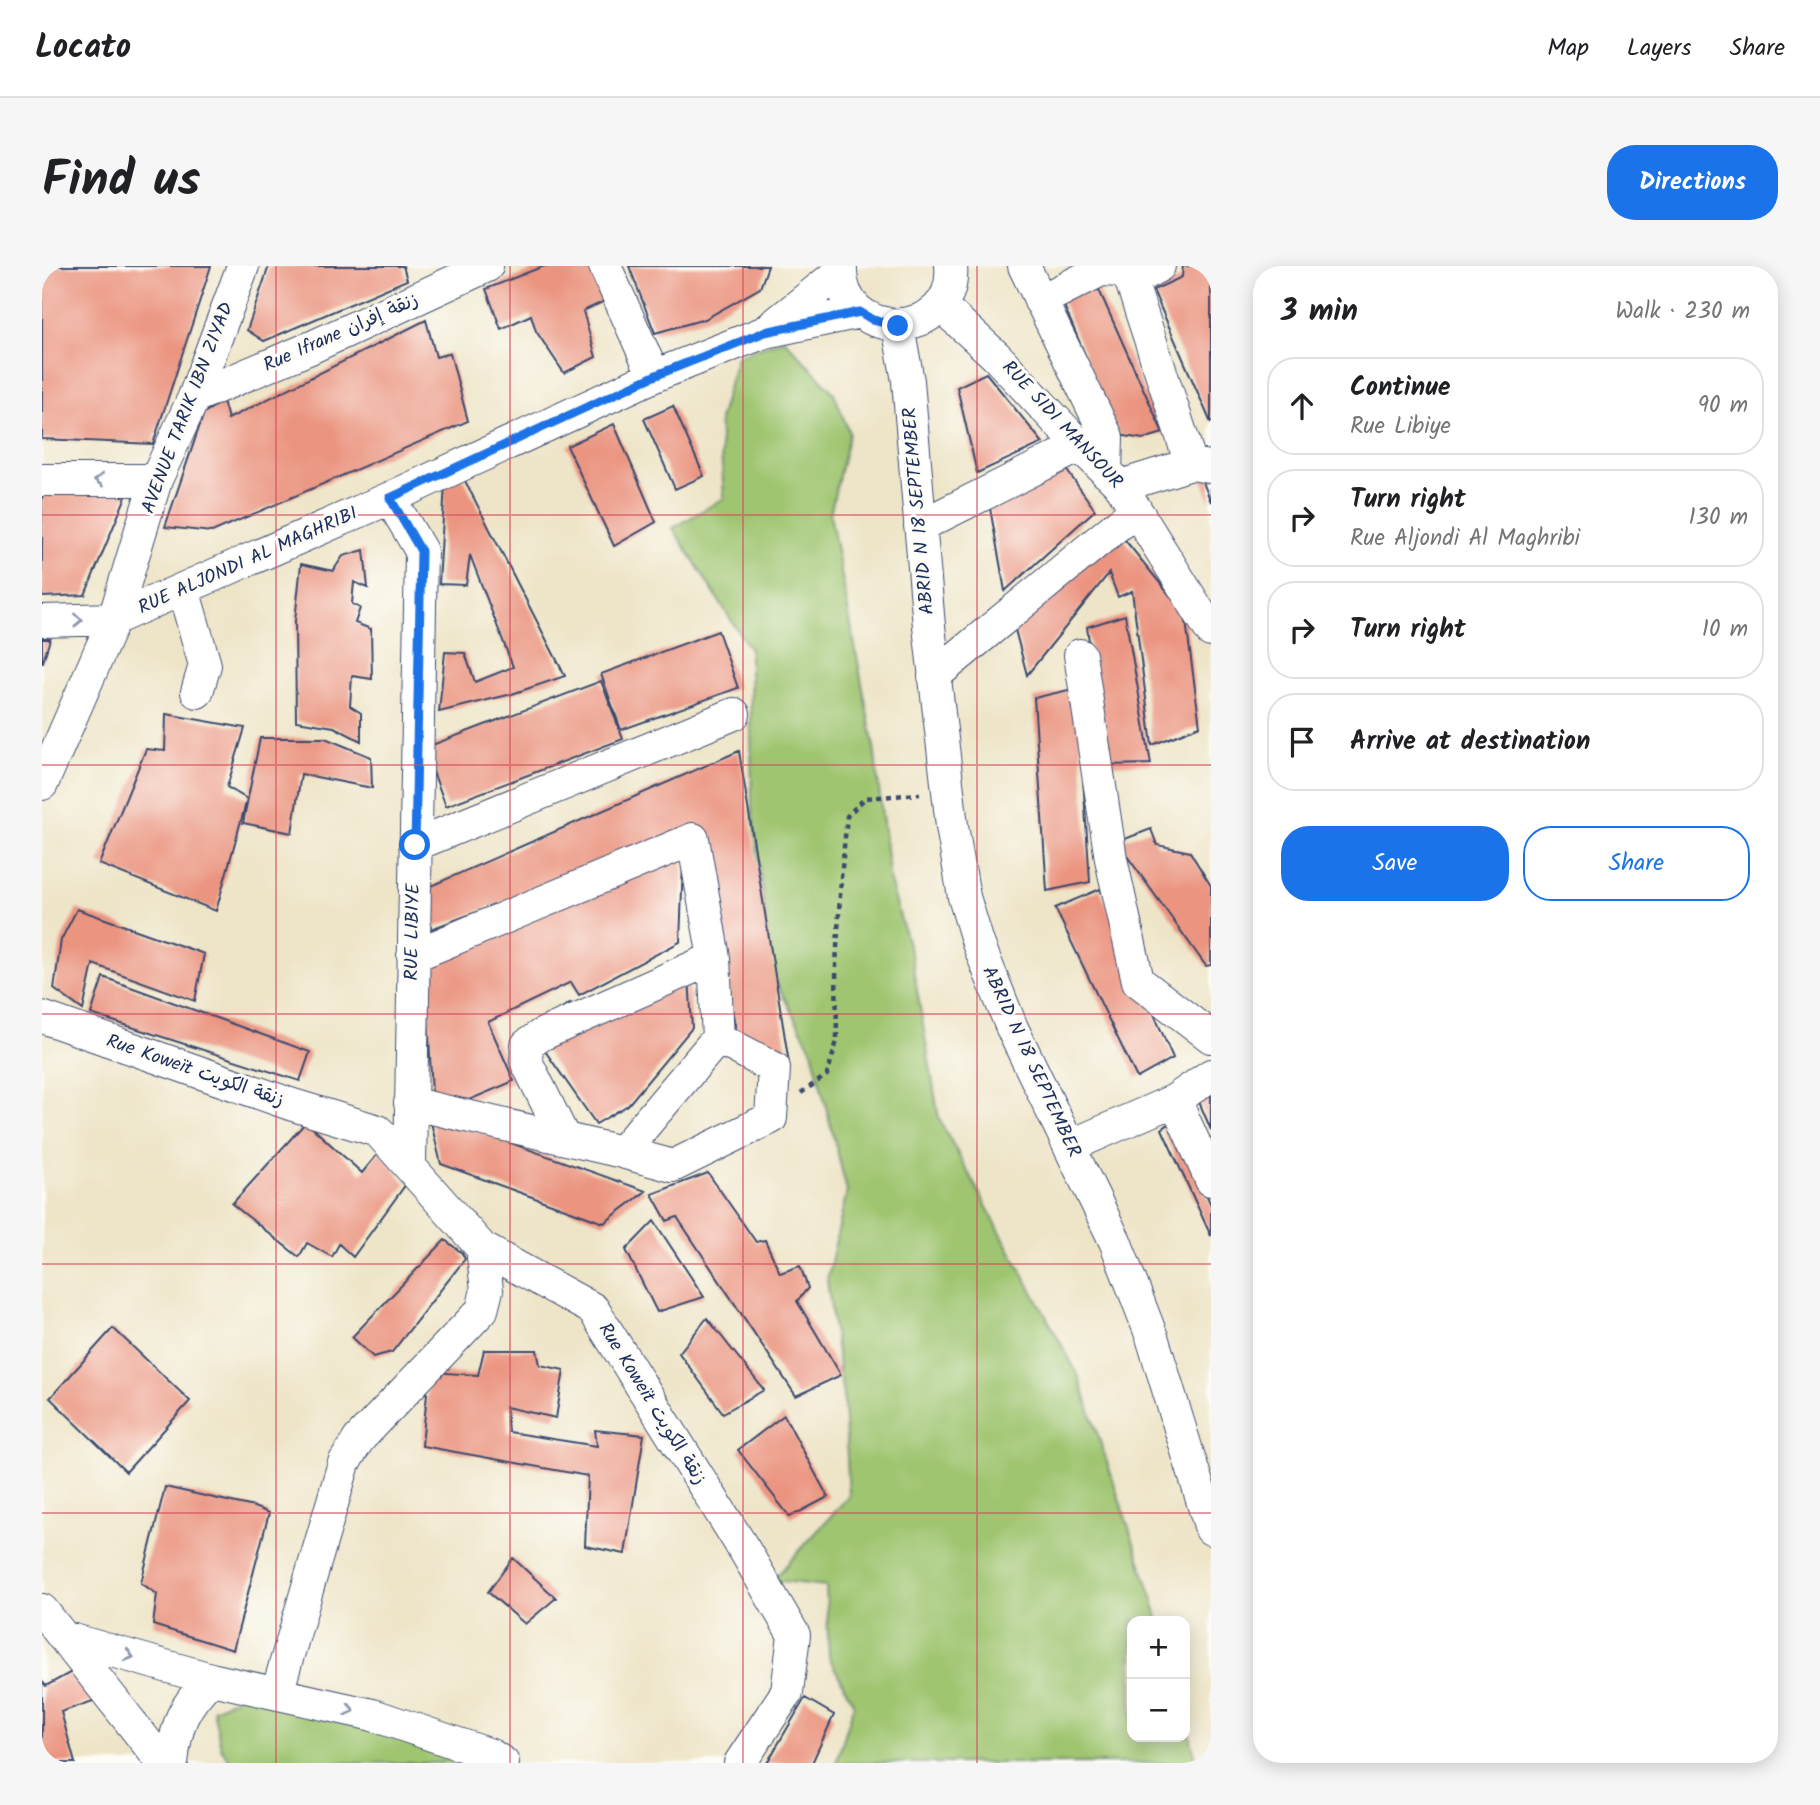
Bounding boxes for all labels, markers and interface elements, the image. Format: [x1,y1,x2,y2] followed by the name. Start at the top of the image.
[35,22,131,75] text: Locato
[1547,29,1589,68] text: Map
[1627,29,1691,68] text: Layers
[1729,29,1785,68] text: Share
[42,143,200,221] text: Find us
[1607,145,1778,220] button: Directions
[259,285,423,381] street label: Rue Ifrane زنقة إفران
[1281,288,1358,336] text: 3 min
[1615,294,1750,330] text: Walk · 230 m
[134,298,242,518] street label: AVENUE TARIK IBN ZIYAD
[882,310,913,341] route end
[994,354,1130,496] street label: RUE SIDI MANSOUR
[1350,367,1451,409] text: Continue
[1283,387,1321,425] icon: ahead
[1698,388,1748,424] text: 90 m
[895,406,943,616] street label: ABRID N 18 SEPTEMBER
[1350,409,1451,445] text: Rue Libiye
[93,472,104,488] one-way arrow
[1350,479,1466,521] text: Turn right
[133,499,363,623] street label: RUE ALJONDI AL MAGHRIBI
[1283,499,1321,537] icon: right
[1689,500,1748,536] text: 130 m
[1350,521,1580,557] text: Rue Aljondi Al Maghribi
[1350,609,1466,651] text: Turn right
[1283,611,1321,649] icon: right
[73,612,84,628] one-way arrow
[1702,612,1748,648] text: 10 m
[1350,721,1590,763] text: Arrive at destination
[1283,723,1321,761] icon: arrive
[1281,826,1509,901] button: Save
[1523,826,1750,901] button: Share
[399,829,430,860] route start
[397,882,429,981] street label: RUE LIBIYE
[973,961,1089,1163] street label: ABRID N 18 SEPTEMBER
[102,1026,288,1116] street label: Rue Koweït زنقة الكويت
[590,1317,714,1491] street label: Rue Koweït زنقة الكويت
[1127,1616,1190,1742] map controls
[1127,1616,1190,1679] button: +
[123,1647,135,1662] one-way arrow
[1127,1679,1190,1742] button: −
[344,1702,356,1716] one-way arrow

